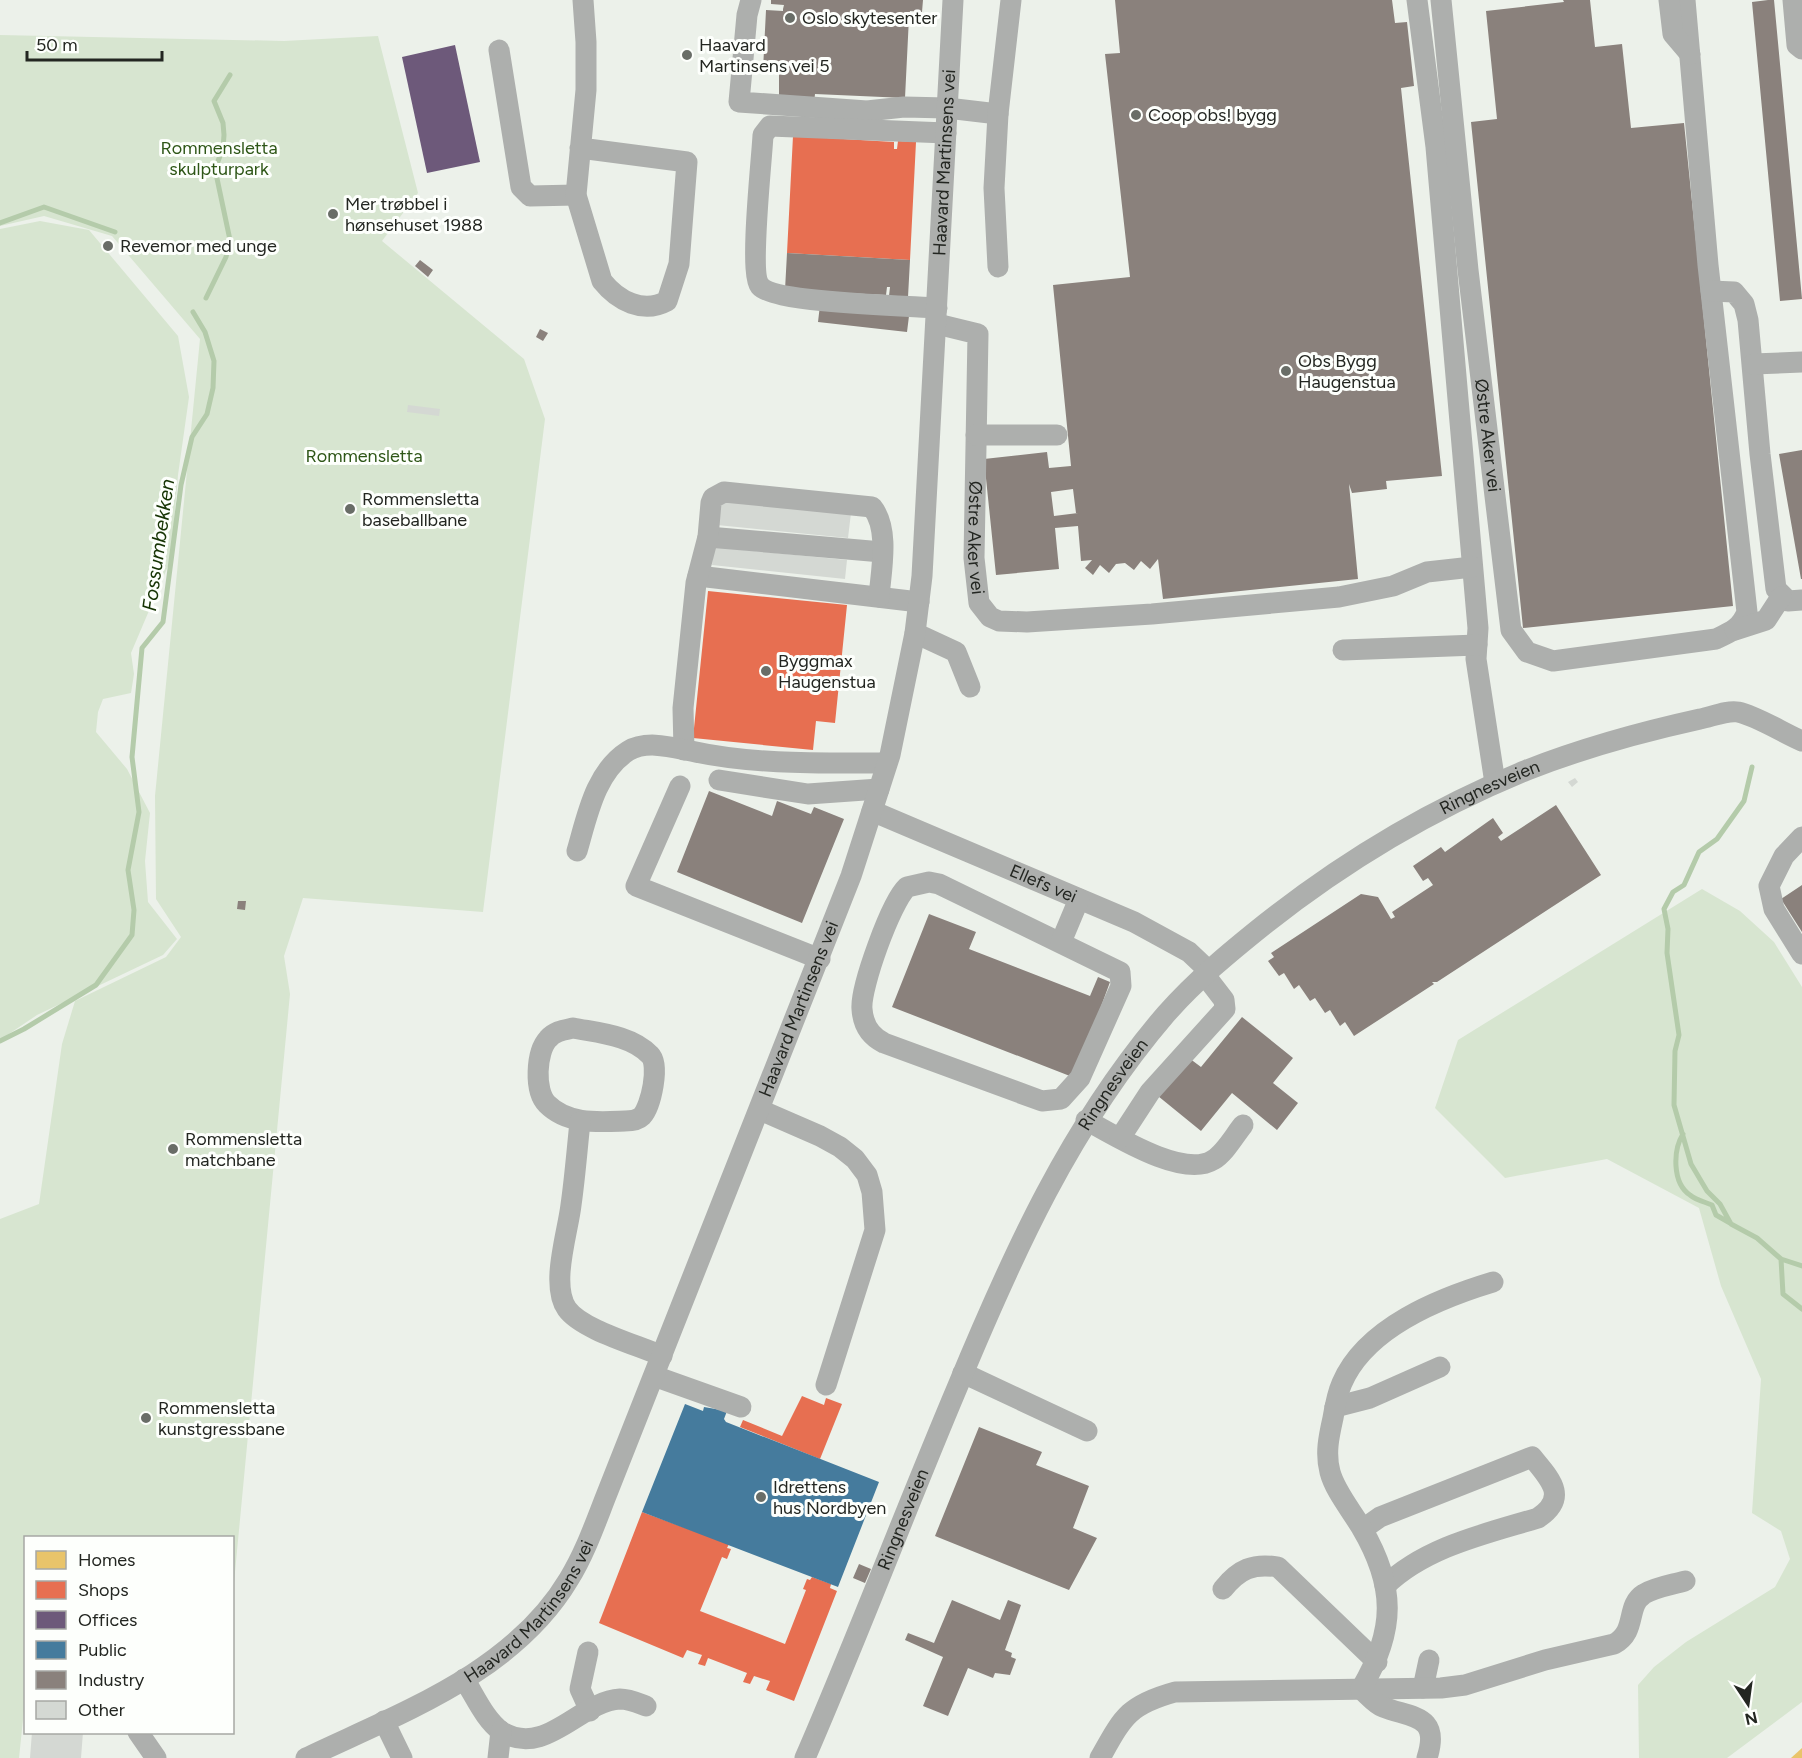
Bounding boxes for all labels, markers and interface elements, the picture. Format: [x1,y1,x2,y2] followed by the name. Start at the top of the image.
[802,7,937,29] place label: Oslo skytesenter
[783,11,797,25] marker: Oslo skytesenter
[27,24,162,62] scale bar
[36,34,78,56] text: 50 m
[699,34,830,77] place label: Haavard Martinsens vei 5
[680,48,694,62] marker: Haavard Martinsens vei 5
[928,69,960,257] street label: Haavard Martinsens vei
[1148,104,1277,126] place label: Coop obs! bygg
[1129,108,1143,122] marker: Coop obs! bygg
[160,137,278,180] park label: Rommensletta skulpturpark
[345,193,483,236] place label: Mer trøbbel i hønsehuset 1988
[326,207,340,221] marker: Mer trøbbel i hønsehuset 1988
[120,235,277,257] place label: Revemor med unge
[101,239,115,253] marker: Revemor med unge
[1298,350,1396,393] place label: Obs Bygg Haugenstua
[1279,364,1293,378] marker: Obs Bygg Haugenstua
[1470,378,1505,493] street label: Østre Aker vei
[305,445,423,467] park label: Rommensletta
[137,477,179,613] water label: Fossumbekken
[963,481,989,596] street label: Østre Aker vei
[362,488,479,531] place label: Rommensletta baseballbane
[343,502,357,516] marker: Rommensletta baseballbane
[778,650,876,693] place label: Byggmax Haugenstua
[759,664,773,678] marker: Byggmax Haugenstua
[1436,755,1543,819] street label: Ringnesveien
[1006,860,1080,908] street label: Ellefs vei
[754,918,843,1100] street label: Haavard Martinsens vei
[1073,1034,1153,1135] street label: Ringnesveien
[185,1128,302,1171] place label: Rommensletta matchbane
[166,1142,180,1156] marker: Rommensletta matchbane
[158,1397,285,1440] place label: Rommensletta kunstgressbane
[139,1411,153,1425] marker: Rommensletta kunstgressbane
[873,1465,933,1573] street label: Ringnesveien
[773,1476,886,1519] place label: Idrettens hus Nordbyen
[754,1490,768,1504] marker: Idrettens hus Nordbyen
[24,1536,234,1734] legend
[460,1537,598,1688] street label: Haavard Martinsens vei
[78,1549,136,1571] text: Homes
[78,1579,129,1601] text: Shops
[78,1609,137,1631] text: Offices
[78,1639,127,1661] text: Public
[78,1669,145,1691] text: Industry
[1718,1674,1778,1734] north arrow
[78,1699,125,1721] text: Other
[1743,1707,1759,1729] text: N

